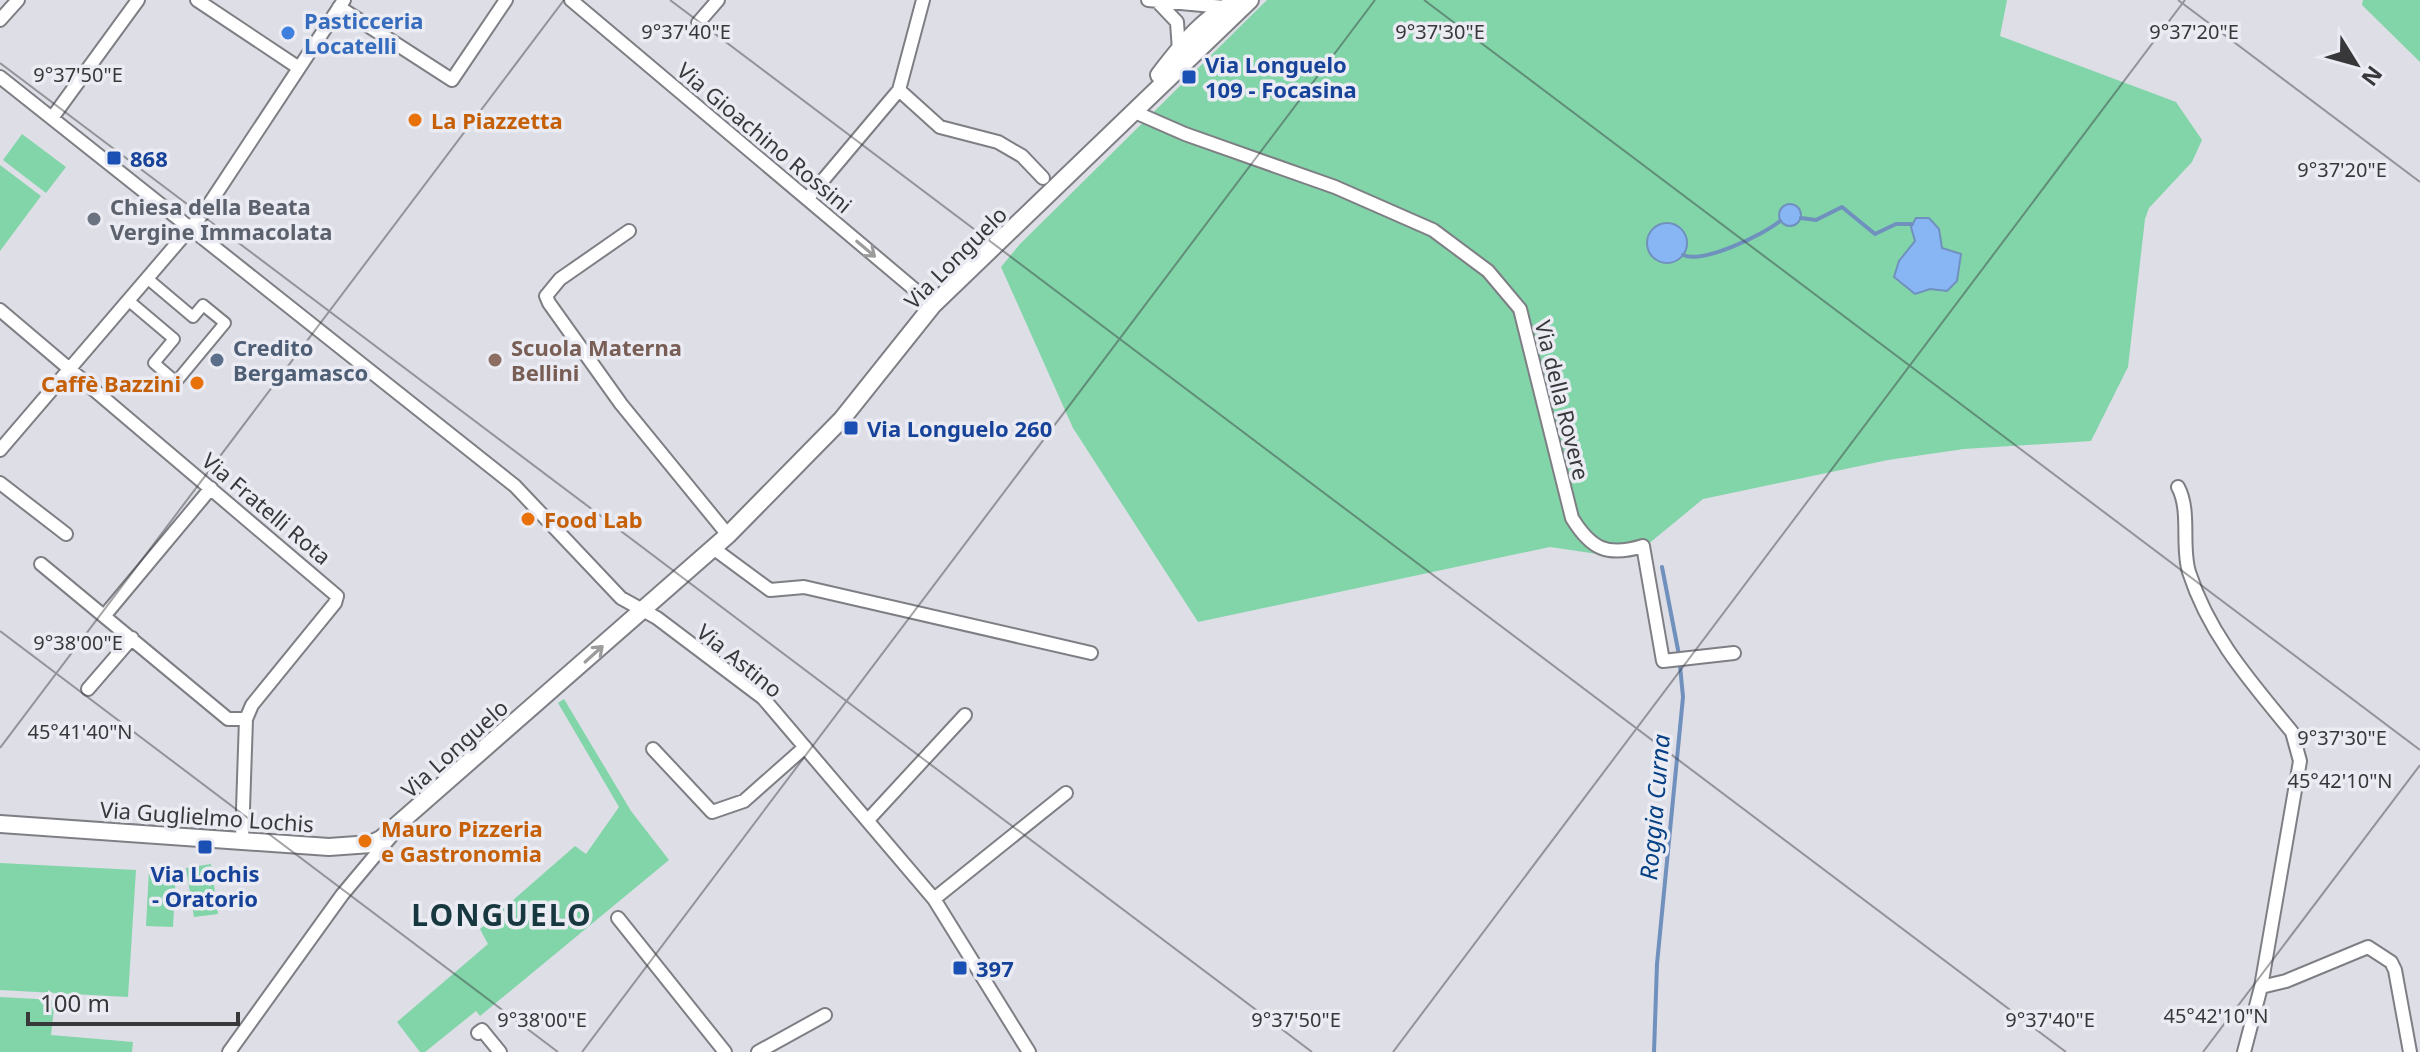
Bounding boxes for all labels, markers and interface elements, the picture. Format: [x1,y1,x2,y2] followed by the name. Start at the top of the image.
[304,5,423,60] place label: Pasticceria Locatelli
[641,18,731,45] text: 9°37'40"E
[1395,18,1485,45] text: 9°37'30"E
[2149,18,2239,45] text: 9°37'20"E
[279,24,297,42] marker: Pasticceria Locatelli
[2316,24,2396,104] north arrow
[1205,49,1357,104] place label: Via Longuelo 109 - Focasina
[671,55,859,219] street label: Via Gioachino Rossini
[2355,60,2390,93] text: N
[33,61,123,88] text: 9°37'50"E
[1180,68,1198,86] marker: Via Longuelo 109 - Focasina
[431,105,563,135] place label: La Piazzetta
[406,111,424,129] marker: La Piazzetta
[130,143,168,173] place label: 868
[105,149,123,167] marker: 868
[2297,156,2387,183] text: 9°37'20"E
[110,191,332,246] place label: Chiesa della Beata Vergine Immacolata
[897,199,1013,315] street label: Via Longuelo
[85,210,103,228] marker: Chiesa della Beata Vergine Immacolata
[856,240,876,258] one-way arrow
[1529,317,1597,483] street label: Via della Rovere
[233,332,368,387] place label: Credito Bergamasco
[511,332,682,387] place label: Scuola Materna Bellini
[208,351,226,369] marker: Credito Bergamasco
[486,351,504,369] marker: Scuola Materna Bellini
[41,368,181,398] place label: Caffè Bazzini
[188,374,206,392] marker: Caffè Bazzini
[867,413,1052,443] place label: Via Longuelo 260
[842,419,860,437] marker: Via Longuelo 260
[196,445,338,571] street label: Via Fratelli Rota
[544,504,643,534] place label: Food Lab
[519,510,537,528] marker: Food Lab
[691,616,789,704] street label: Via Astino
[33,629,123,656] text: 9°38'00"E
[583,646,603,664] one-way arrow
[394,692,514,804] street label: Via Longuelo
[27,718,133,745] text: 45°41'40"N
[2297,724,2387,751] text: 9°37'30"E
[1631,732,1677,881] water label: Roggia Curna
[2287,767,2393,794] text: 45°42'10"N
[99,794,315,838] street label: Via Guglielmo Lochis
[381,813,543,868] place label: Mauro Pizzeria e Gastronomia
[356,832,374,850] marker: Mauro Pizzeria e Gastronomia
[196,838,214,856] marker: Via Lochis - Oratorio
[150,858,260,913] place label: Via Lochis - Oratorio
[411,894,593,935] district label: LONGUELO
[976,953,1014,983] place label: 397
[951,959,969,977] marker: 397
[28,976,238,1026] scale bar
[40,986,110,1019] text: 100 m
[2163,1002,2269,1029] text: 45°42'10"N
[497,1006,587,1033] text: 9°38'00"E
[1251,1006,1341,1033] text: 9°37'50"E
[2005,1006,2095,1033] text: 9°37'40"E

